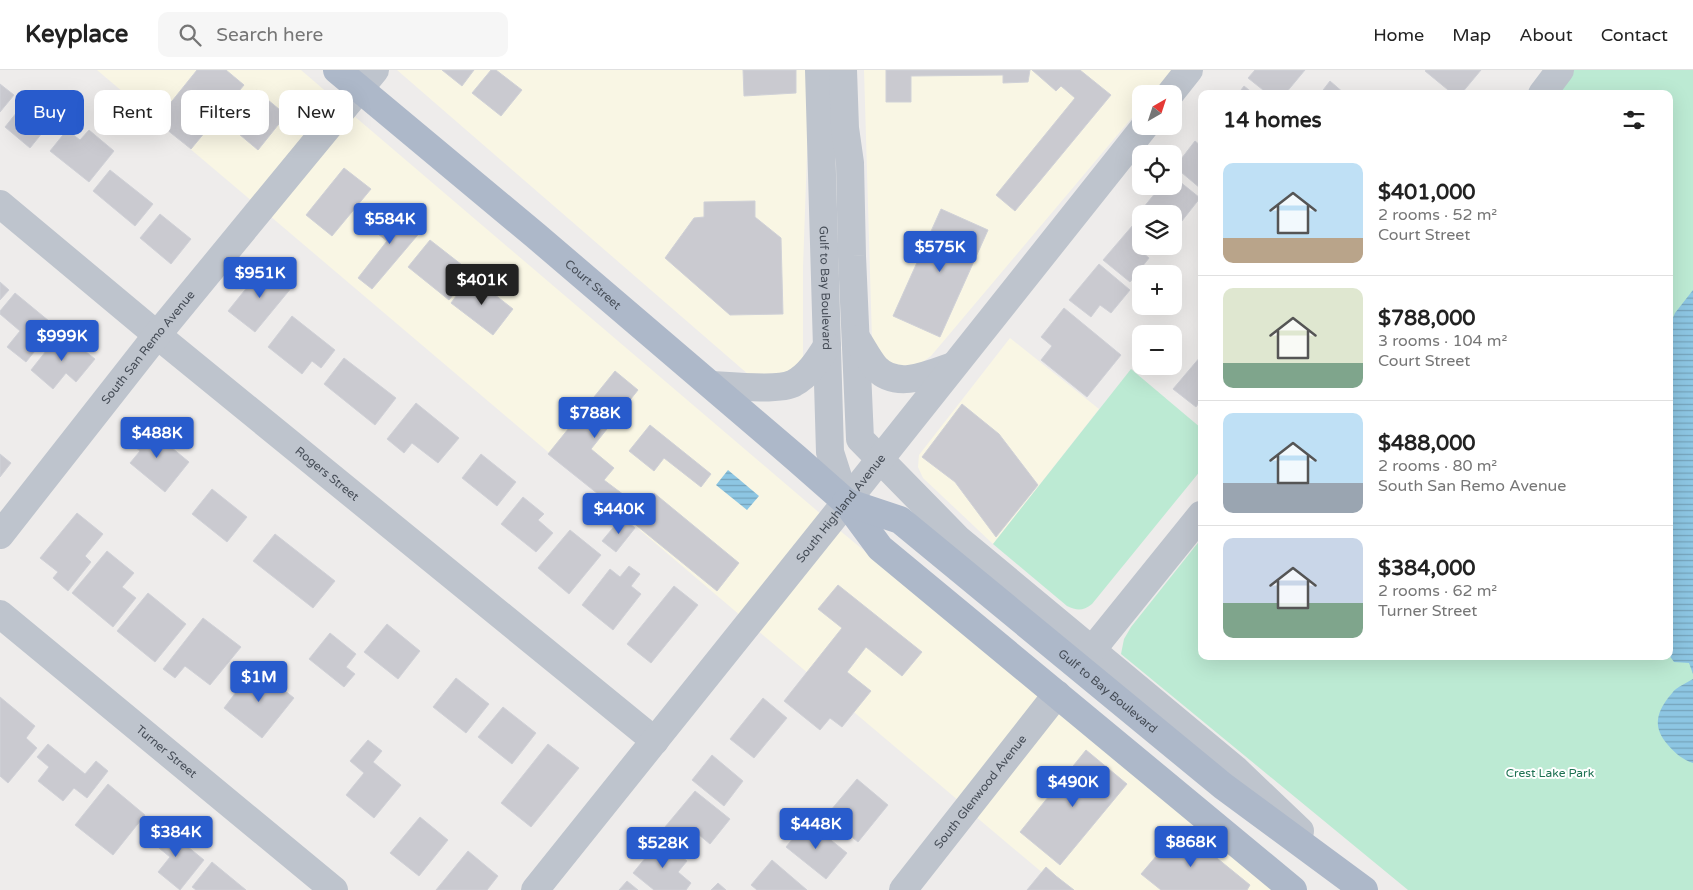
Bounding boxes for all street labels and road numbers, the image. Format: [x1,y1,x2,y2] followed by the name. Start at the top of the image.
[816,226,834,350] street label: Gulf to Bay Boulevard
[562,257,624,313] street label: Court Street
[98,288,198,407] street label: South San Remo Avenue
[292,444,362,504] street label: Rogers Street
[793,451,888,565] street label: South Highland Avenue
[1055,646,1160,736] street label: Gulf to Bay Boulevard
[133,722,200,781] street label: Turner Street
[931,732,1029,851] street label: South Glenwood Avenue

